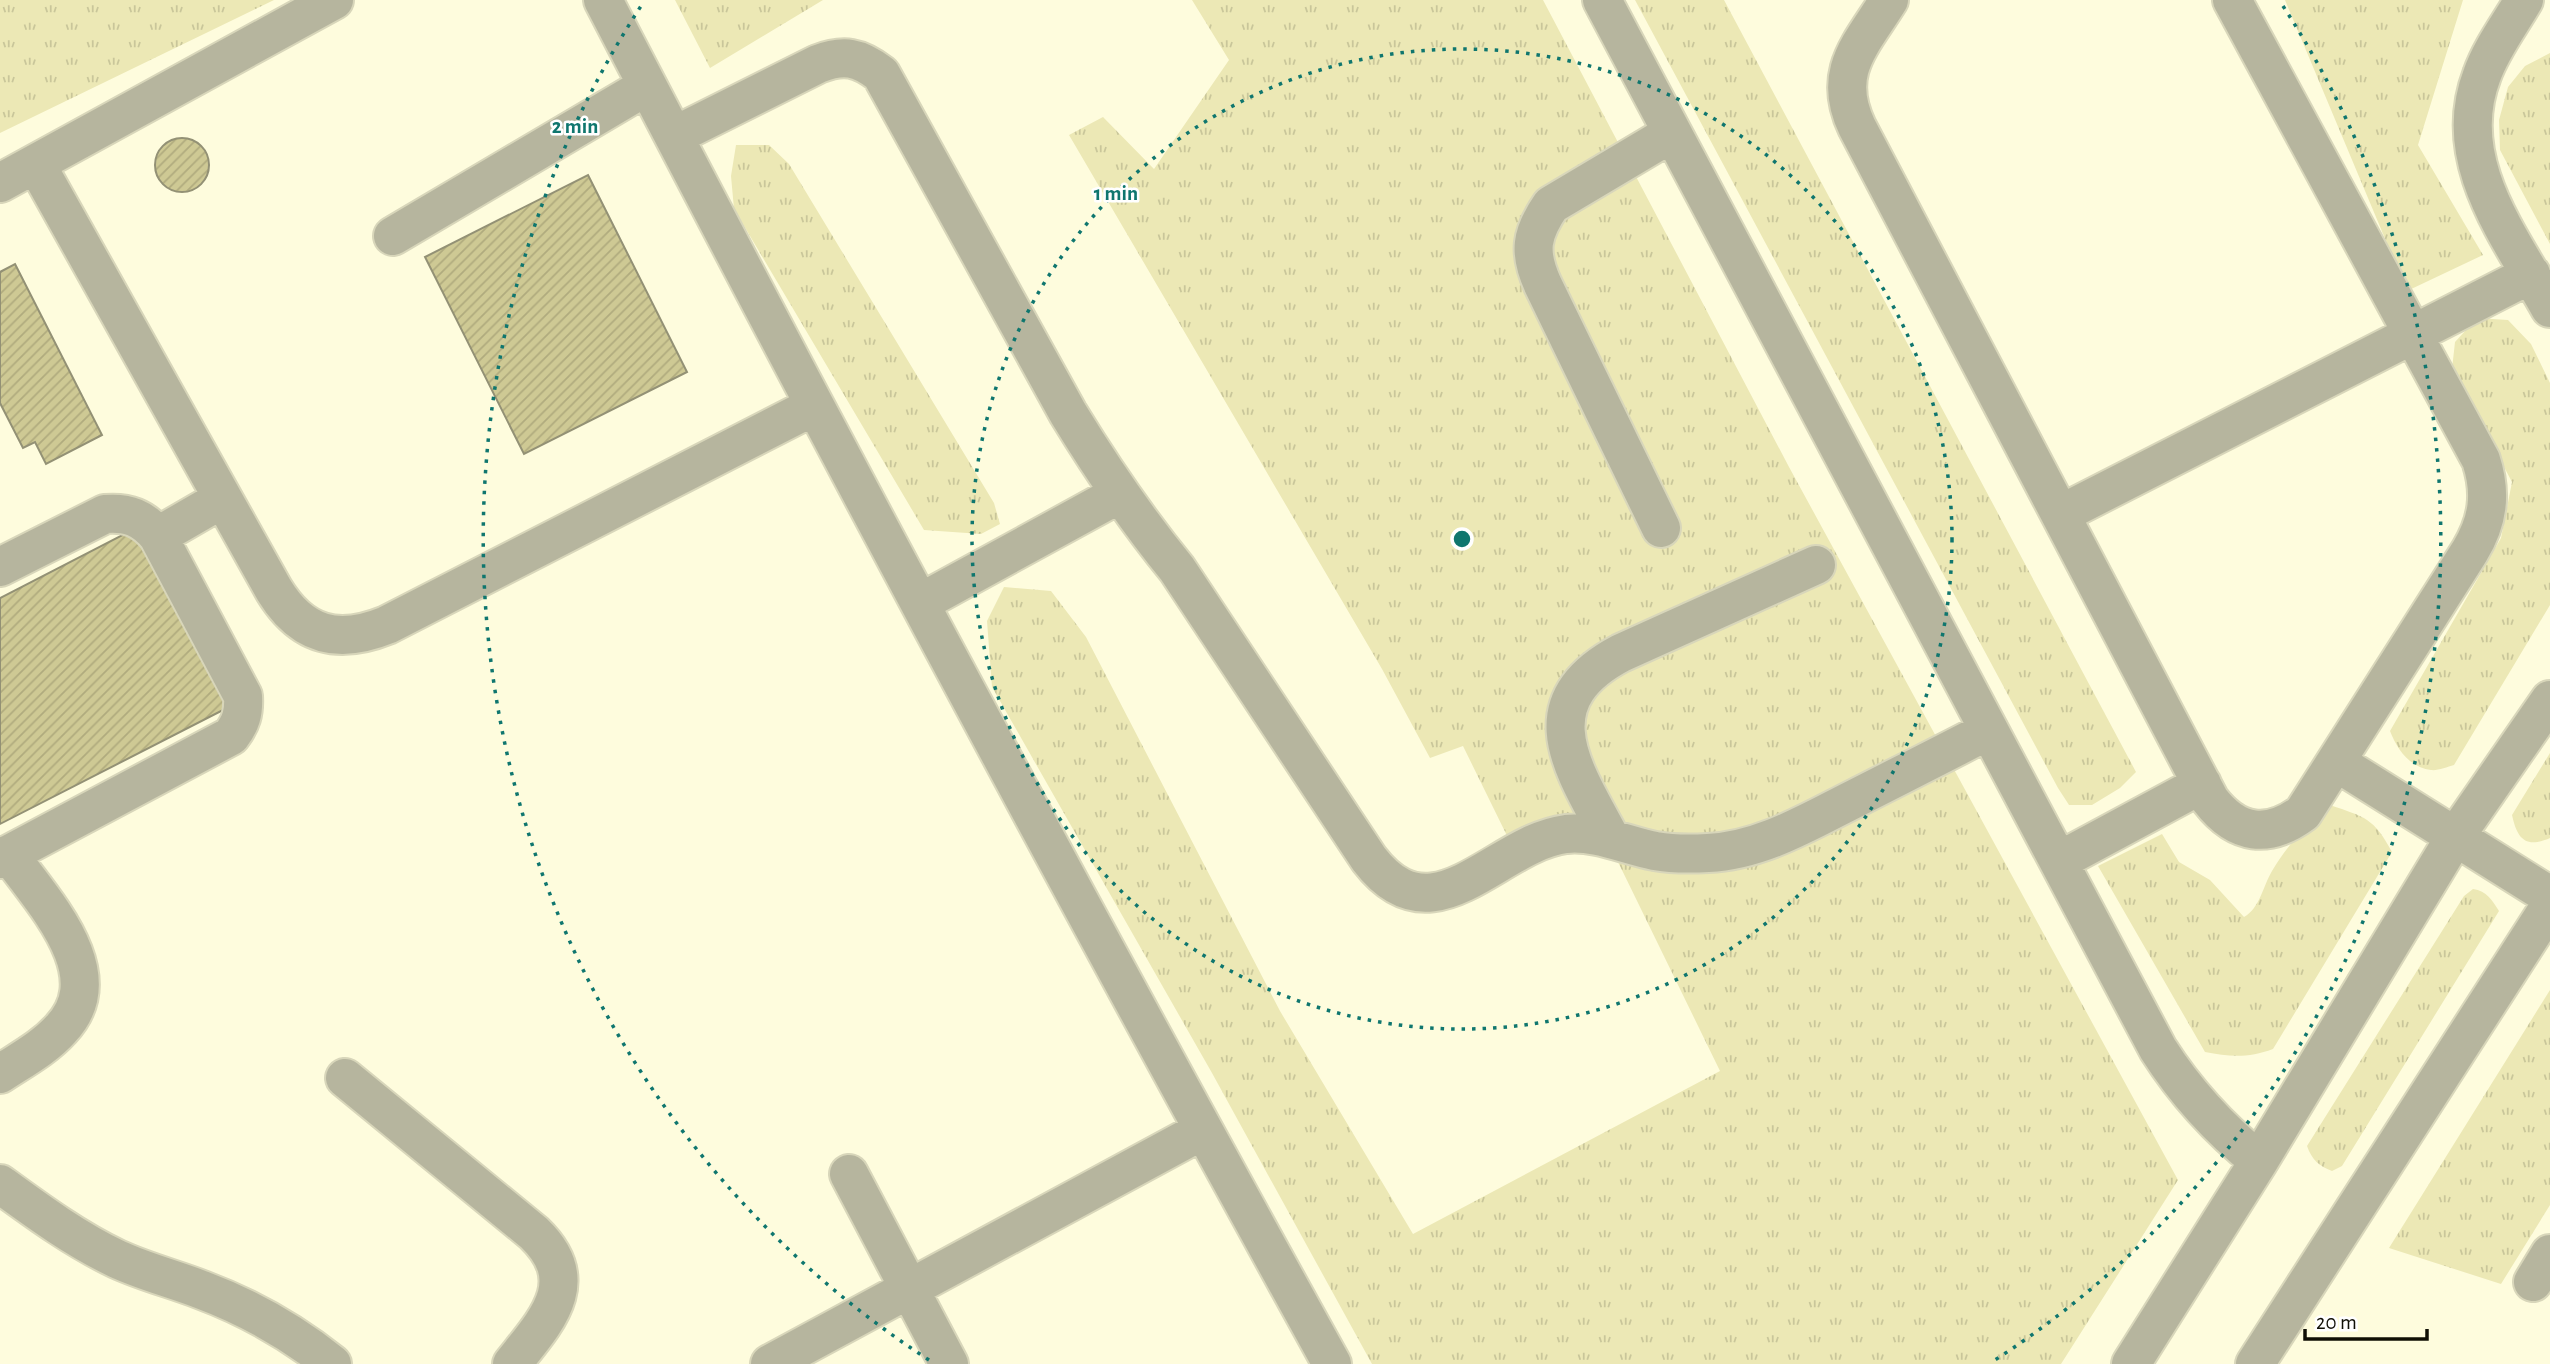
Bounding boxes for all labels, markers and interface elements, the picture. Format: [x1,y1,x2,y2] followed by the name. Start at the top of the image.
[552,116,598,137] text: 2 min
[1094,183,1138,204] text: 1 min
[1450,527,1474,551] centre of rings
[2305,1298,2428,1342] scale bar
[2316,1312,2357,1333] text: 20 m

